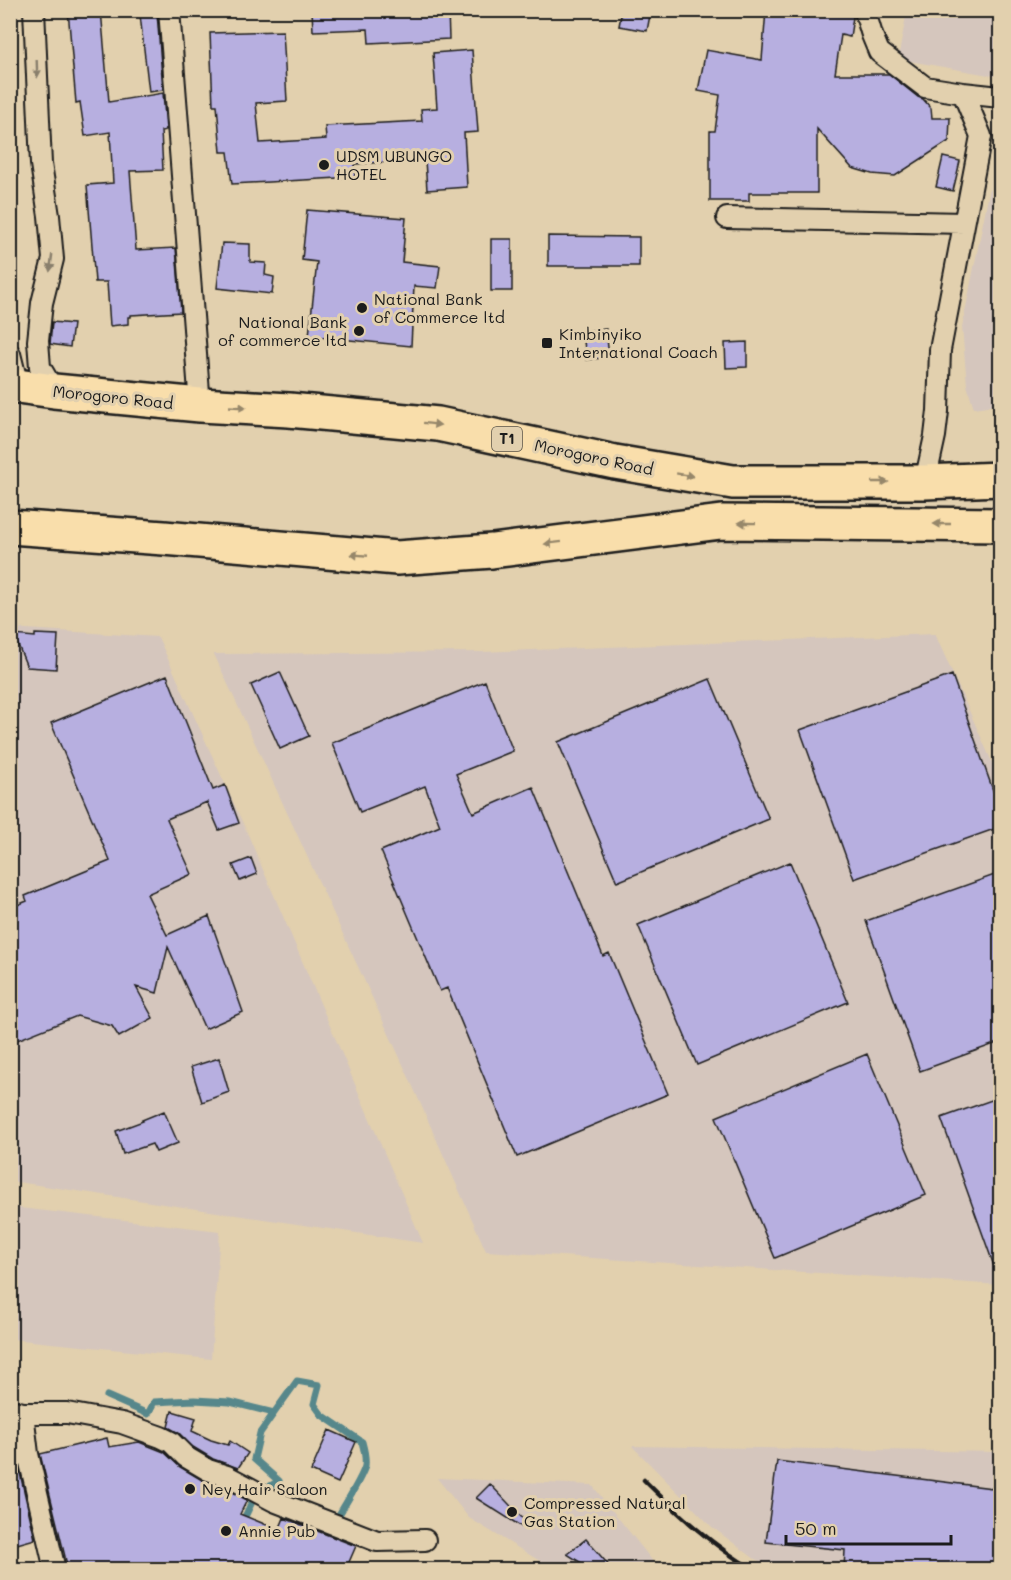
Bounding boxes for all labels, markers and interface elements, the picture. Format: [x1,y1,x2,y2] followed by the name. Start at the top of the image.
[32,59,41,78] one-way arrow
[336,145,452,184] place label: UDSM UBUNGO HOTEL
[317,158,331,172] marker: UDSM UBUNGO HOTEL
[46,254,55,273] one-way arrow
[374,288,505,327] place label: National Bank of Commerce ltd
[355,301,369,315] marker: National Bank of Commerce ltd
[218,311,347,350] place label: National Bank of commerce ltd
[559,323,717,362] place label: Kimbinyiko International Coach
[352,324,366,338] marker: National Bank of commerce ltd
[540,336,554,350] marker: Kimbinyiko International Coach
[52,380,174,413] street label: Morogoro Road
[229,403,248,412] one-way arrow
[423,419,442,429] one-way arrow
[492,427,522,451] road number: T1
[533,434,655,479] street label: Morogoro Road
[676,471,695,480] one-way arrow
[870,477,889,487] one-way arrow
[738,518,757,527] one-way arrow
[933,519,952,529] one-way arrow
[544,538,563,548] one-way arrow
[350,550,369,560] one-way arrow
[202,1478,327,1499] place label: Ney Hair Saloon
[183,1482,197,1496] marker: Ney Hair Saloon
[524,1492,686,1531] place label: Compressed Natural Gas Station
[505,1505,519,1519] marker: Compressed Natural Gas Station
[786,1508,951,1546] scale bar
[795,1516,837,1540] text: 50 m
[238,1520,315,1541] place label: Annie Pub
[219,1524,233,1538] marker: Annie Pub

